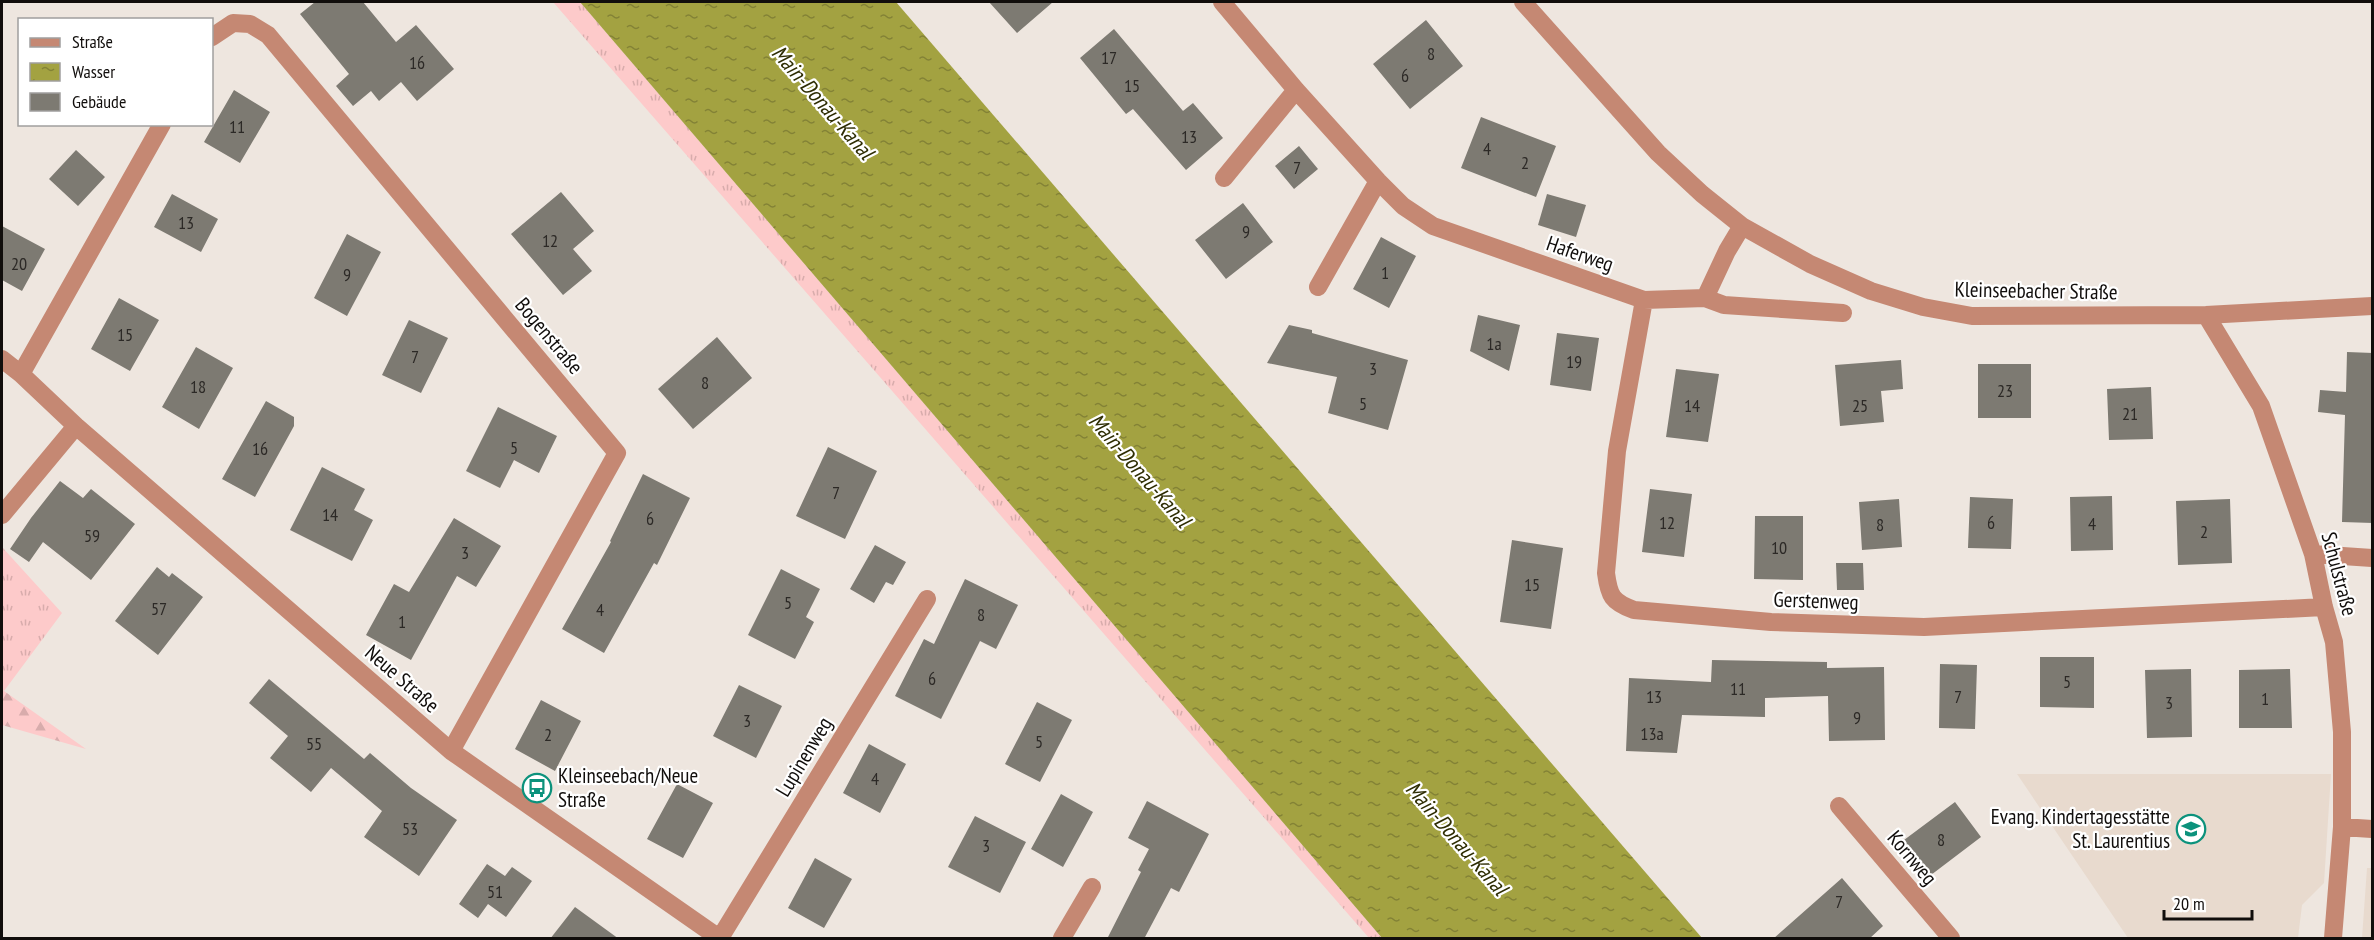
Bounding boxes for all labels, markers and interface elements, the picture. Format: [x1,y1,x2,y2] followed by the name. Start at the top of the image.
[18,18,213,126] legend
[72,30,113,53] text: Straße
[766,39,881,166] water label: Main-Donau-Kanal
[1427,42,1435,65] house number: 8
[1101,46,1117,69] house number: 17
[409,51,425,74] house number: 16
[72,60,115,83] text: Wasser
[1401,64,1409,87] house number: 6
[1124,74,1140,97] house number: 15
[72,90,126,113] text: Gebäude
[229,115,245,138] house number: 11
[1181,125,1197,148] house number: 13
[1483,137,1491,160] house number: 4
[1521,151,1529,174] house number: 2
[1293,156,1301,179] house number: 7
[178,211,194,234] house number: 13
[1242,220,1250,243] house number: 9
[542,229,558,252] house number: 12
[1543,230,1617,278] street label: Haferweg
[11,252,27,275] house number: 20
[1381,261,1389,284] house number: 1
[343,263,351,286] house number: 9
[1954,276,2118,305] street label: Kleinseebacher Straße
[510,292,589,380] street label: Bogenstraße
[117,323,133,346] house number: 15
[1486,332,1502,355] house number: 1a
[411,345,419,368] house number: 7
[1566,350,1582,373] house number: 19
[1369,357,1377,380] house number: 3
[701,371,709,394] house number: 8
[190,375,206,398] house number: 18
[1997,379,2013,402] house number: 23
[1359,392,1367,415] house number: 5
[1684,394,1700,417] house number: 14
[1852,394,1868,417] house number: 25
[2122,402,2138,425] house number: 21
[1083,407,1198,534] water label: Main-Donau-Kanal
[510,436,518,459] house number: 5
[252,437,268,460] house number: 16
[832,481,840,504] house number: 7
[322,503,338,526] house number: 14
[646,507,654,530] house number: 6
[1659,511,1675,534] house number: 12
[1987,511,1995,534] house number: 6
[2088,512,2096,535] house number: 4
[1876,513,1884,536] house number: 8
[2200,520,2208,543] house number: 2
[84,524,100,547] house number: 59
[2315,529,2364,619] street label: Schulstraße
[1771,536,1787,559] house number: 10
[461,541,469,564] house number: 3
[1524,573,1540,596] house number: 15
[1773,586,1859,615] street label: Gerstenweg
[784,591,792,614] house number: 5
[151,597,167,620] house number: 57
[596,598,604,621] house number: 4
[977,603,985,626] house number: 8
[398,610,406,633] house number: 1
[359,639,445,718] street label: Neue Straße
[928,667,936,690] house number: 6
[2063,670,2071,693] house number: 5
[1730,677,1746,700] house number: 11
[1646,685,1662,708] house number: 13
[1954,685,1962,708] house number: 7
[2261,687,2269,710] house number: 1
[2165,691,2173,714] house number: 3
[1853,706,1861,729] house number: 9
[743,709,751,732] house number: 3
[769,712,838,801] street label: Lupinenweg
[1640,722,1664,745] house number: 13a
[544,723,552,746] house number: 2
[1035,730,1043,753] house number: 5
[306,732,322,755] house number: 55
[558,762,698,813] place label: Kleinseebach/Neue Straße
[871,767,879,790] house number: 4
[521,772,553,804] bus stop icon: Kleinseebach/Neue Straße
[1400,775,1515,902] water label: Main-Donau-Kanal
[1991,803,2170,854] place label: Evang. Kindertagesstätte St. Laurentius
[2175,813,2207,845] school or university icon: Evang. Kindertagesstätte St. Laurentius
[402,817,418,840] house number: 53
[1882,825,1943,891] street label: Kornweg
[1937,828,1945,851] house number: 8
[982,834,990,857] house number: 3
[487,880,503,903] house number: 51
[2164,883,2252,921] scale bar
[1835,890,1843,913] house number: 7
[2173,892,2205,915] text: 20 m

